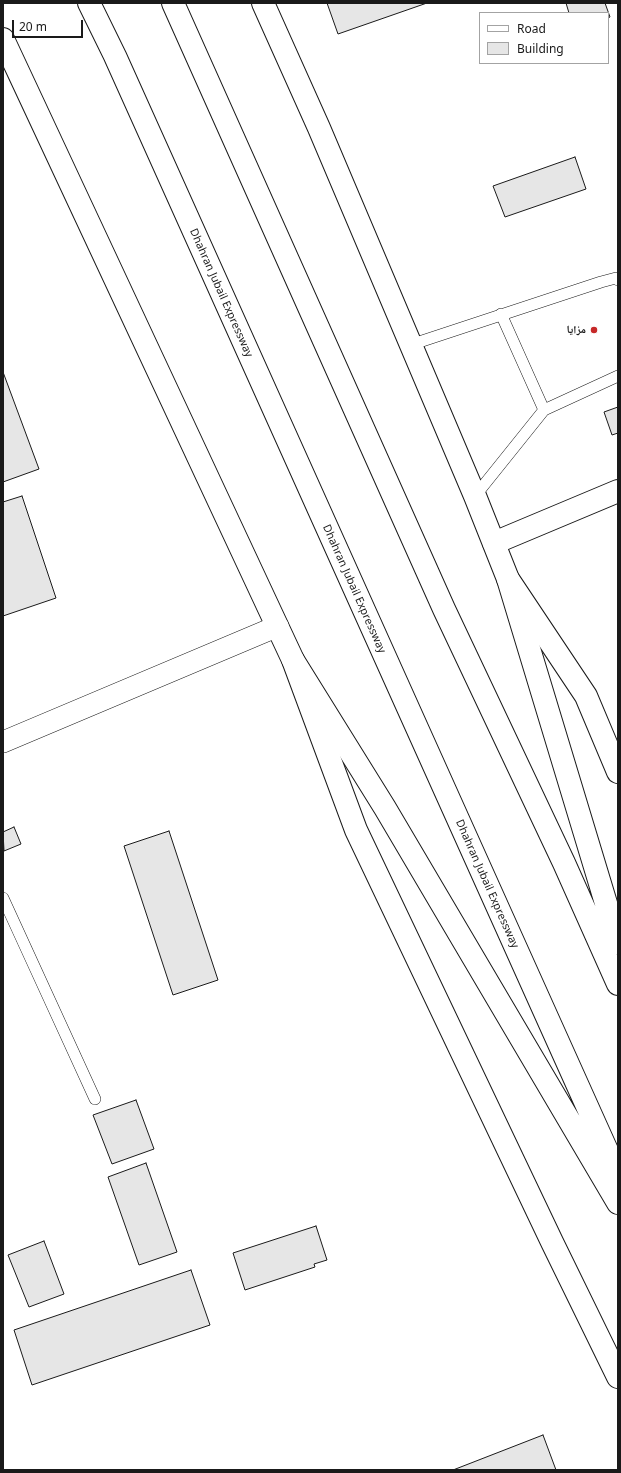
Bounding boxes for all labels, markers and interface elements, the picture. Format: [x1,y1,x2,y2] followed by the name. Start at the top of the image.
[14,12,85,38] scale bar
[479,12,609,64] legend
[19,18,47,35] text: 20 m
[517,20,546,37] text: Road
[517,40,564,57] text: Building
[187,227,255,359] street label: Dhahran Jubail Expressway
[566,323,586,337] place label: مزايا
[589,325,599,335] marker: مزايا
[320,523,388,655] street label: Dhahran Jubail Expressway
[453,818,521,950] street label: Dhahran Jubail Expressway

